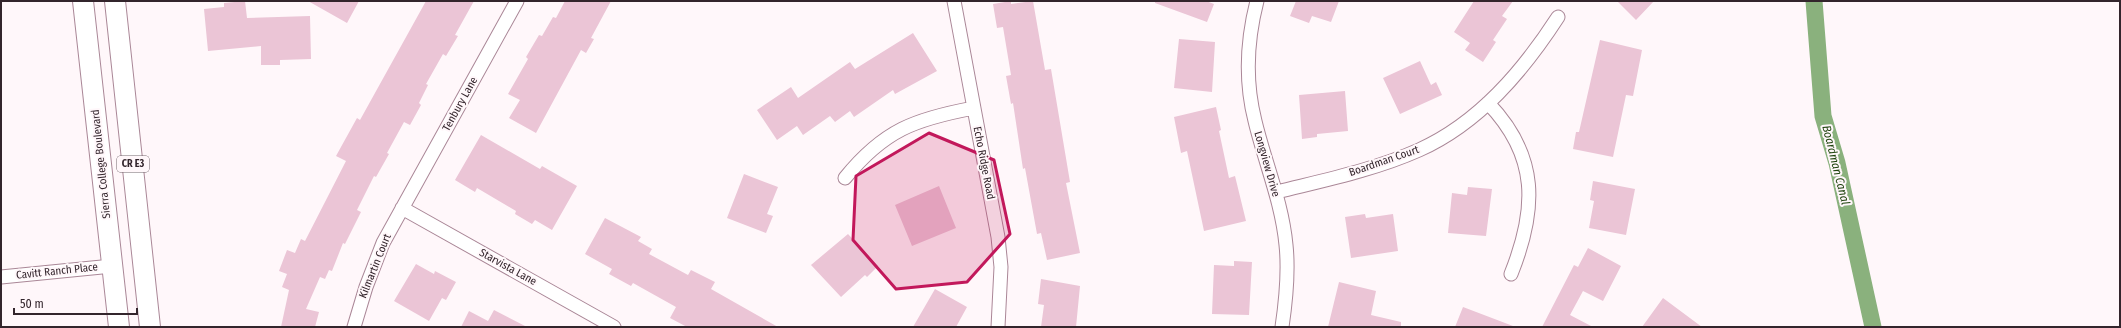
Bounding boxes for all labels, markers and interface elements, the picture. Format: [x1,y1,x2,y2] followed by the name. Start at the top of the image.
[440,75,480,133] street label: Tenbury Lane
[89,109,113,219] street label: Sierra College Boulevard
[1819,124,1853,206] water label: Boardman Canal
[971,125,997,201] street label: Echo Ridge Road
[1251,130,1283,198] street label: Longview Drive
[1347,143,1421,179] street label: Boardman Court
[117,156,149,172] road number: CR E3
[356,232,394,300] street label: Kilmartin Court
[477,246,539,288] street label: Starvista Lane
[15,260,99,282] street label: Cavitt Ranch Place
[14,290,137,316] scale bar
[20,297,44,311] text: 50 m

